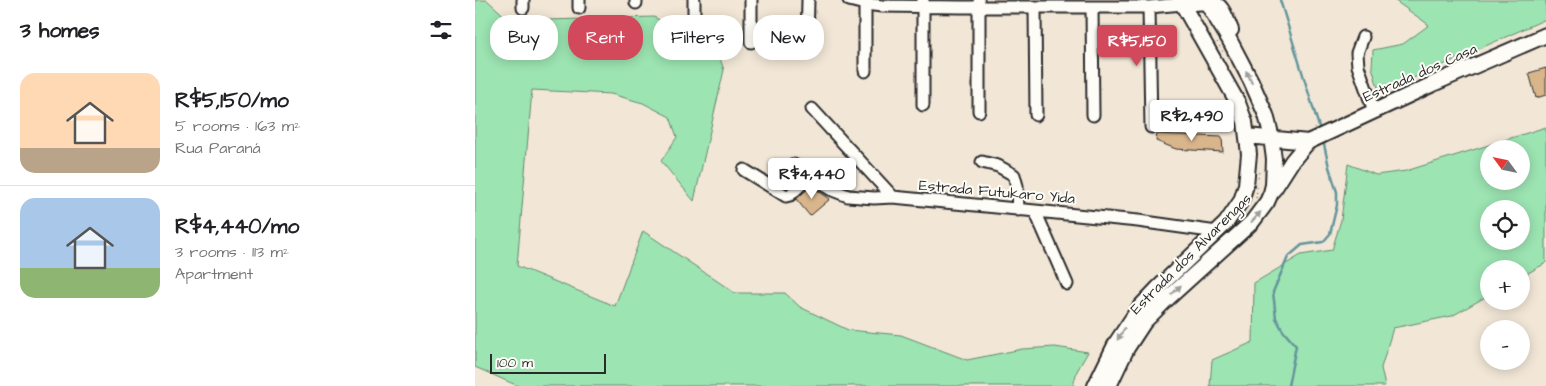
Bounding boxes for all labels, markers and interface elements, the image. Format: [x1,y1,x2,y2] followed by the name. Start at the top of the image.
[490,15,558,60] chip: Buy
[568,15,643,60] chip: Rent
[653,15,743,60] chip: Filters
[753,15,824,60] chip: New
[20,16,100,45] text: 3 homes
[427,16,455,44] icon: filters
[1091,24,1183,67] pin: R$5,150
[1108,30,1166,52] text: R$5,150
[1360,38,1481,108] street label: Estrada dos Casa
[1245,70,1253,85] one-way arrow
[175,86,289,115] text: R$5,150/mo
[60,93,120,153] icon: home
[1146,100,1238,142] pin: R$2,490
[1161,105,1223,127] text: R$2,490
[175,115,300,137] text: 5 rooms · 163 m²
[175,137,261,159] text: Rua Paraná
[1480,140,1530,190] north arrow
[1480,140,1530,370] map controls
[766,158,858,200] pin: R$4,440
[779,163,845,185] text: R$4,440
[918,175,1076,209] street label: Estrada Futukaro Yida
[1126,188,1257,320] street label: Estrada dos Alvarengas
[1480,200,1530,250] button: locate
[1250,211,1262,223] one-way arrow
[175,212,299,241] text: R$4,440/mo
[60,218,120,278] icon: home
[175,241,289,263] text: 3 rooms · 113 m²
[1480,260,1530,310] button: +
[175,263,253,285] text: Apartment
[1170,284,1182,296] one-way arrow
[1480,320,1530,370] button: −
[1116,328,1125,341] one-way arrow
[490,351,606,374] scale bar
[497,353,533,373] text: 100 m

